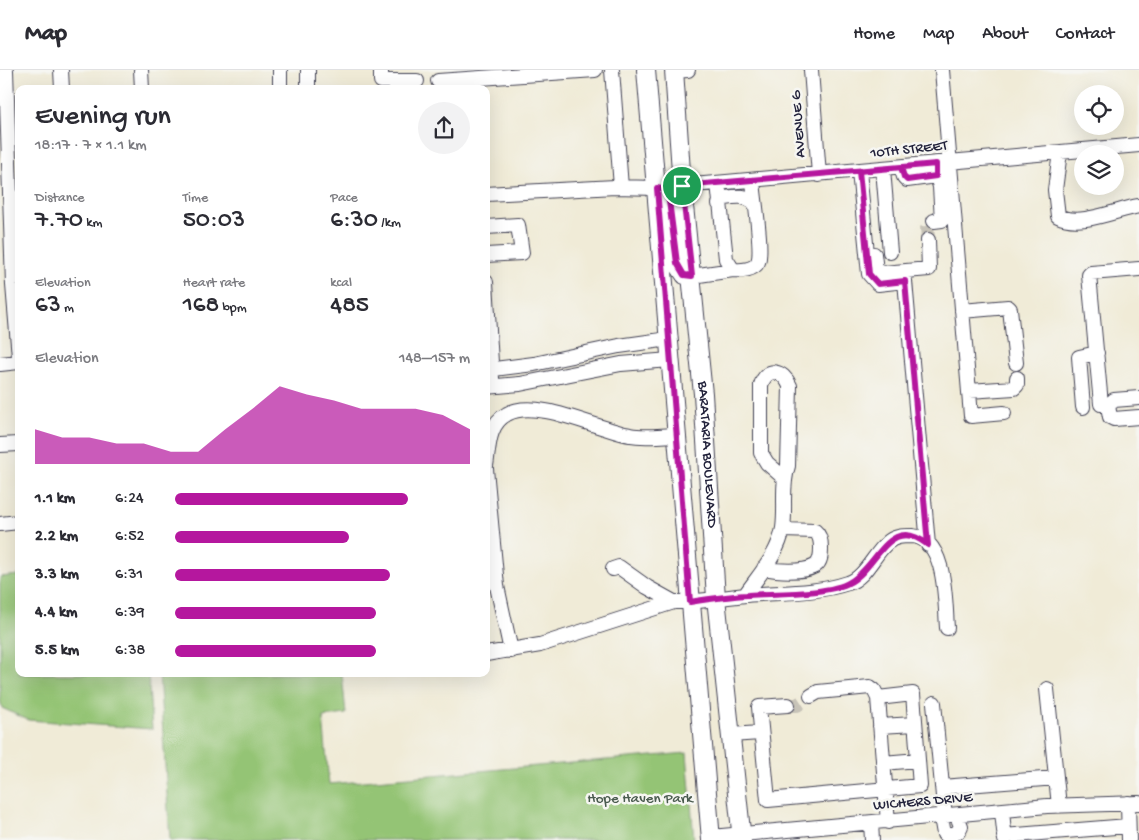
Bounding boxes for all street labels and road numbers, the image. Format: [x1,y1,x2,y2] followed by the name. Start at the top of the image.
[788,89,810,158] street label: AVENUE G
[869,137,950,163] street label: 10TH STREET
[693,379,721,529] street label: BARATARIA BOULEVARD
[873,789,974,815] street label: WICHERS DRIVE

